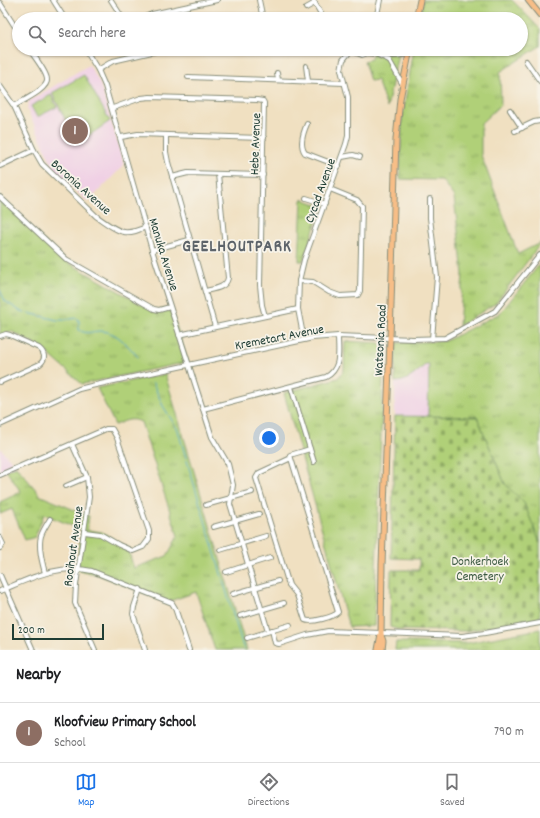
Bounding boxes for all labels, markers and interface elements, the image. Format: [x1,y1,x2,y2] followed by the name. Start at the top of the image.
[12,12,528,56] search box
[26,23,48,45] icon: search
[58,23,126,45] text: Search here
[246,112,267,176] street label: Hebe Avenue
[62,116,88,146] pin: 1
[46,156,115,220] street label: Boronia Avenue
[301,156,342,226] street label: Cycad Avenue
[143,216,183,294] street label: Manuka Avenue
[182,236,292,260] district label: GEELHOUTPARK
[370,304,393,376] street label: Watsonia Road
[233,320,326,356] street label: Kremetart Avenue
[259,428,279,448] your location
[59,505,90,588] street label: Rooihout Avenue
[451,553,509,587] park label: Donkerhoek Cemetery
[12,622,104,641] scale bar
[18,623,45,639] text: 200 m
[16,664,60,688] text: Nearby
[54,712,196,734] text: Kloofview Primary School
[28,723,30,742] text: 1
[494,723,524,742] text: 790 m
[54,734,86,753] text: School
[75,771,97,811] tab: Map
[248,771,290,811] tab: Directions
[440,771,465,811] tab: Saved

